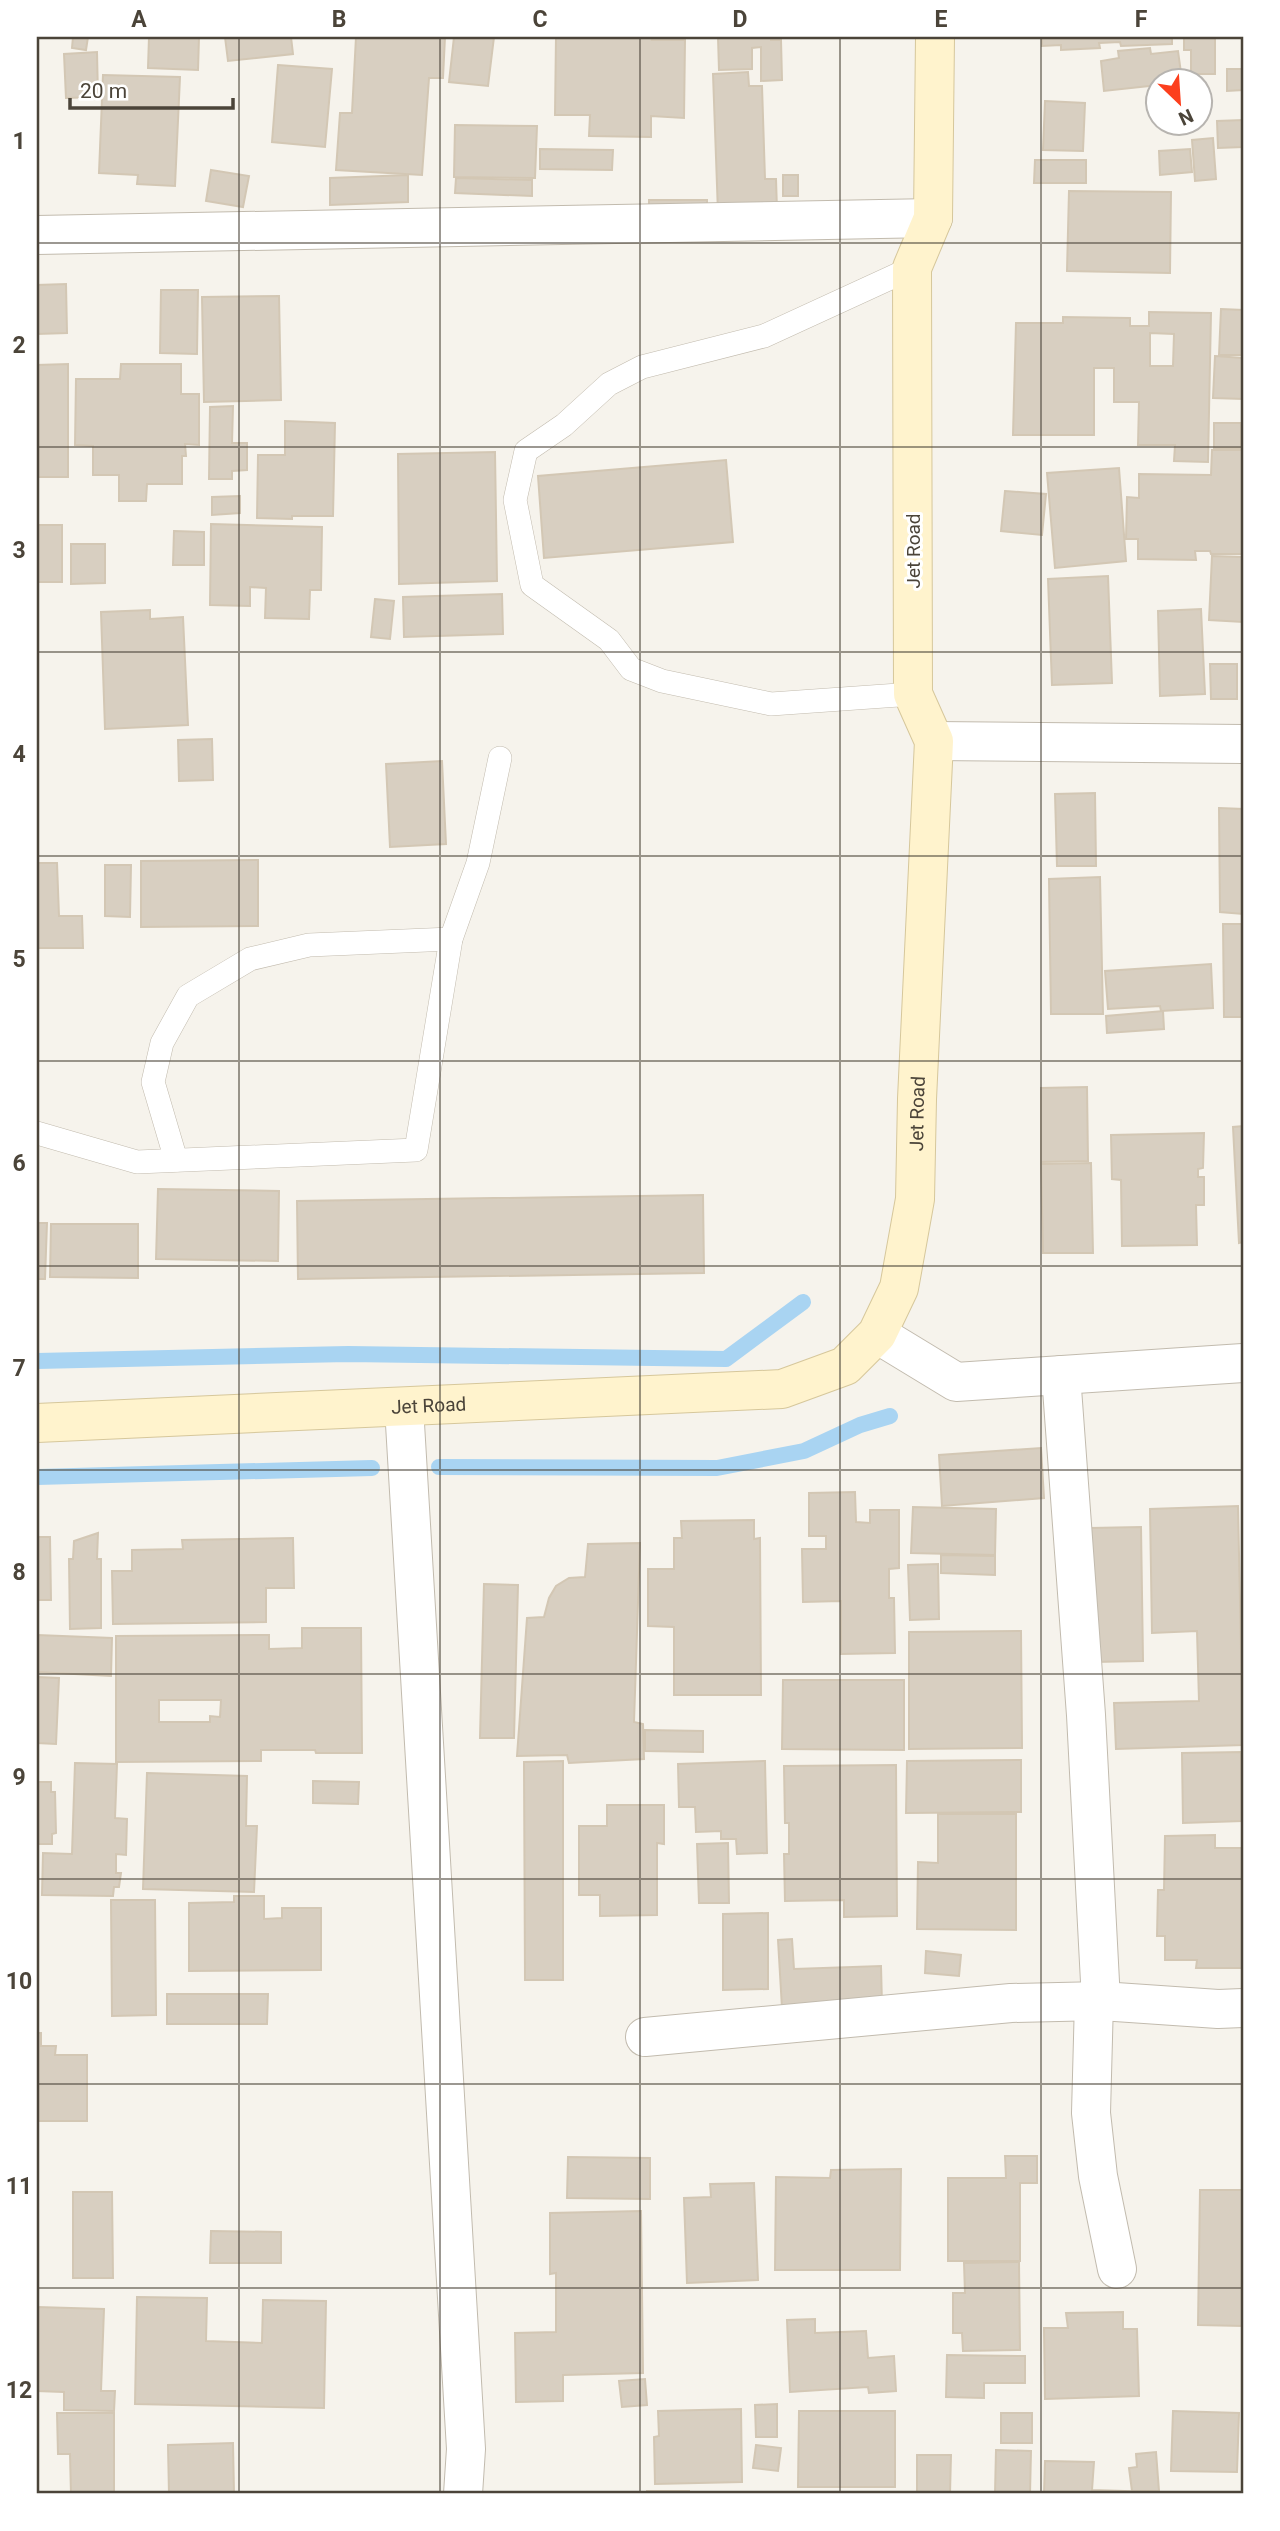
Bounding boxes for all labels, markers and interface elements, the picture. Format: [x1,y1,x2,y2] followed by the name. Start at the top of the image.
[131,6,147,33] text: A
[332,6,346,33] text: B
[532,6,548,33] text: C
[733,6,747,33] text: D
[935,6,948,33] text: E
[1135,6,1148,33] text: F
[70,66,233,110] scale bar
[1144,66,1214,136] north arrow
[80,79,127,103] text: 20 m
[1175,104,1197,130] text: N
[12,128,26,155] text: 1
[12,332,26,359] text: 2
[902,513,925,589] street label: Jet Road
[12,537,26,564] text: 3
[12,741,26,768] text: 4
[12,946,26,973] text: 5
[905,1075,930,1151] street label: Jet Road
[12,1150,26,1177] text: 6
[12,1355,26,1382] text: 7
[391,1392,467,1419] street label: Jet Road
[12,1559,26,1586] text: 8
[12,1764,26,1791] text: 9
[6,1968,32,1995] text: 10
[6,2173,32,2200] text: 11
[6,2377,32,2404] text: 12

